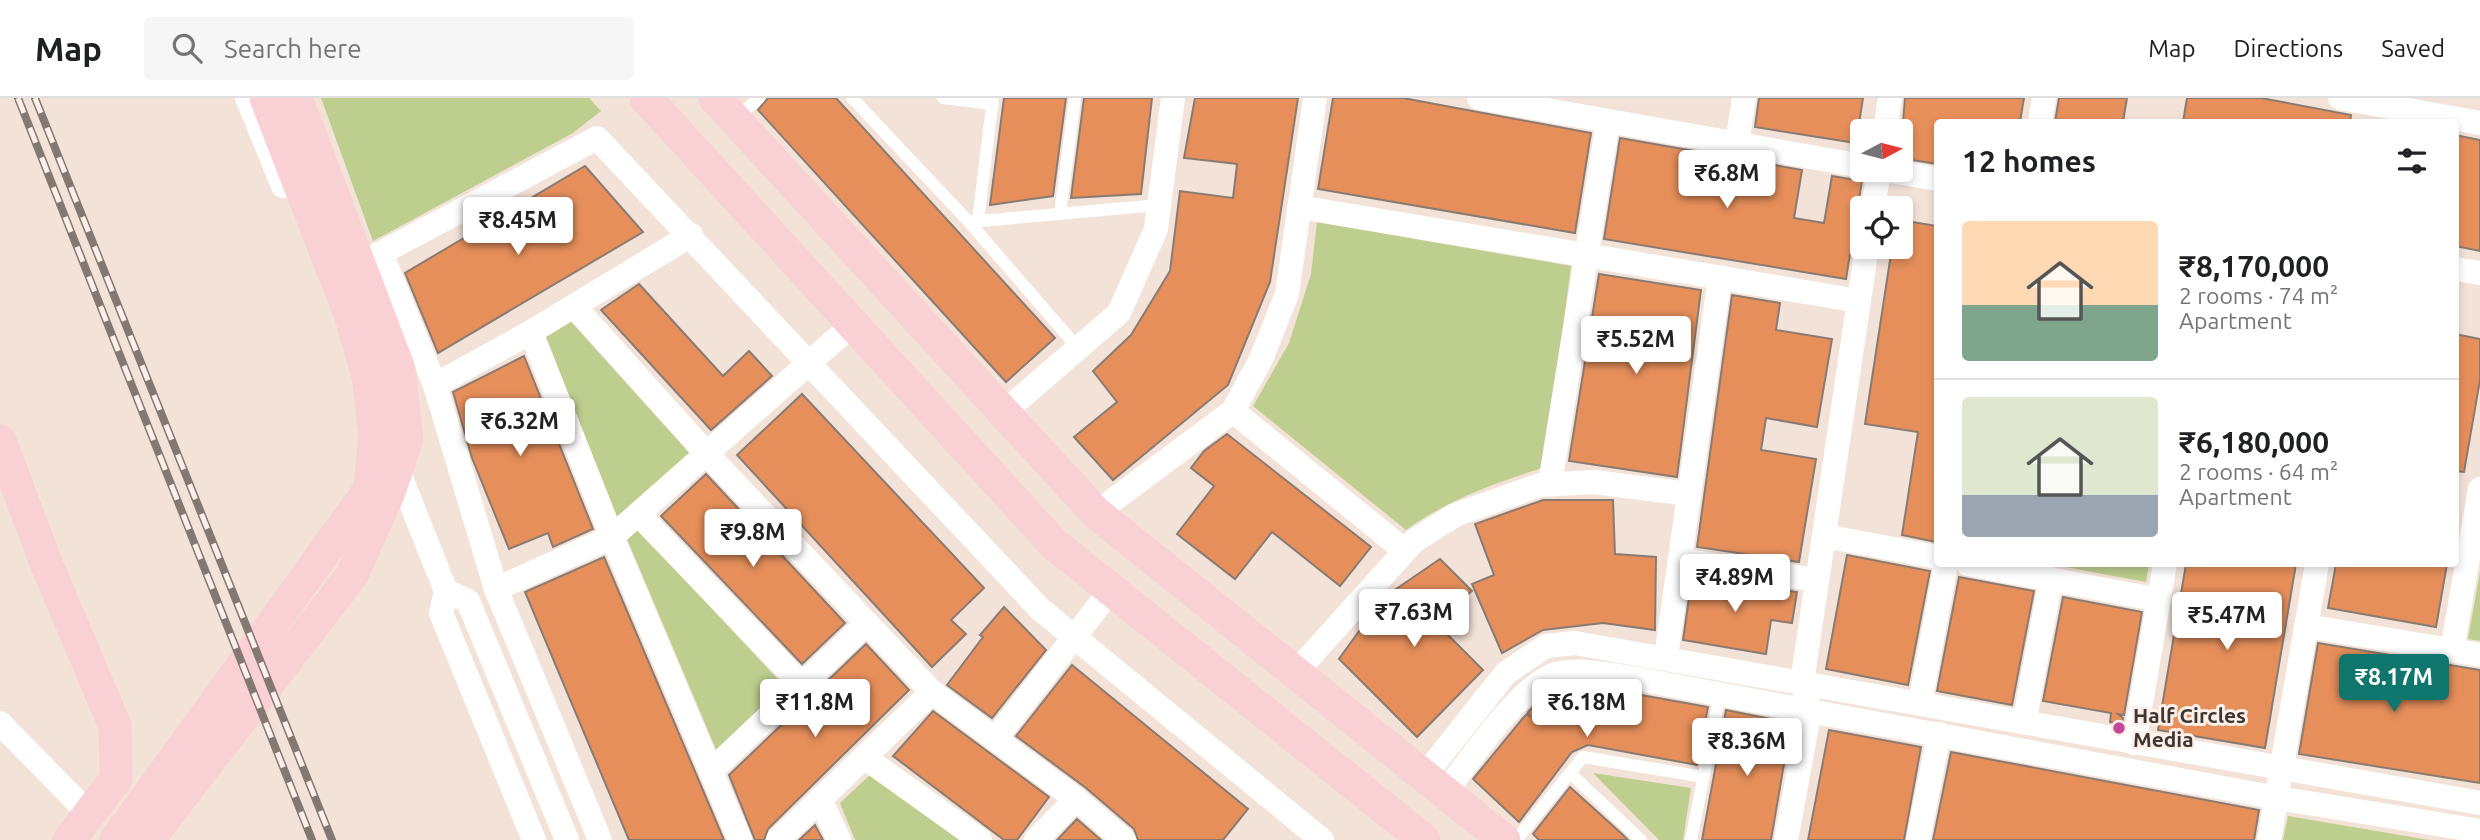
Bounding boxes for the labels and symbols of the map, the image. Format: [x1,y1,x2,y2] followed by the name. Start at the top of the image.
[1850,119,1913,182] north arrow
[1678,150,1776,210] pin: ₹6.8M
[461,198,575,257] pin: ₹8.45M
[1579,316,1693,376] pin: ₹5.52M
[463,398,577,458] pin: ₹6.32M
[704,510,802,569] pin: ₹9.8M
[1678,554,1792,614] pin: ₹4.89M
[1357,589,1471,649] pin: ₹7.63M
[2170,592,2284,652] pin: ₹5.47M
[2337,654,2451,714] pin: ₹8.17M
[758,680,872,739] pin: ₹11.8M
[1530,680,1644,739] pin: ₹6.18M
[2133,703,2246,751] place label: Half Circles Media
[1690,718,1804,778] pin: ₹8.36M
[2111,720,2127,736] marker: Half Circles Media

